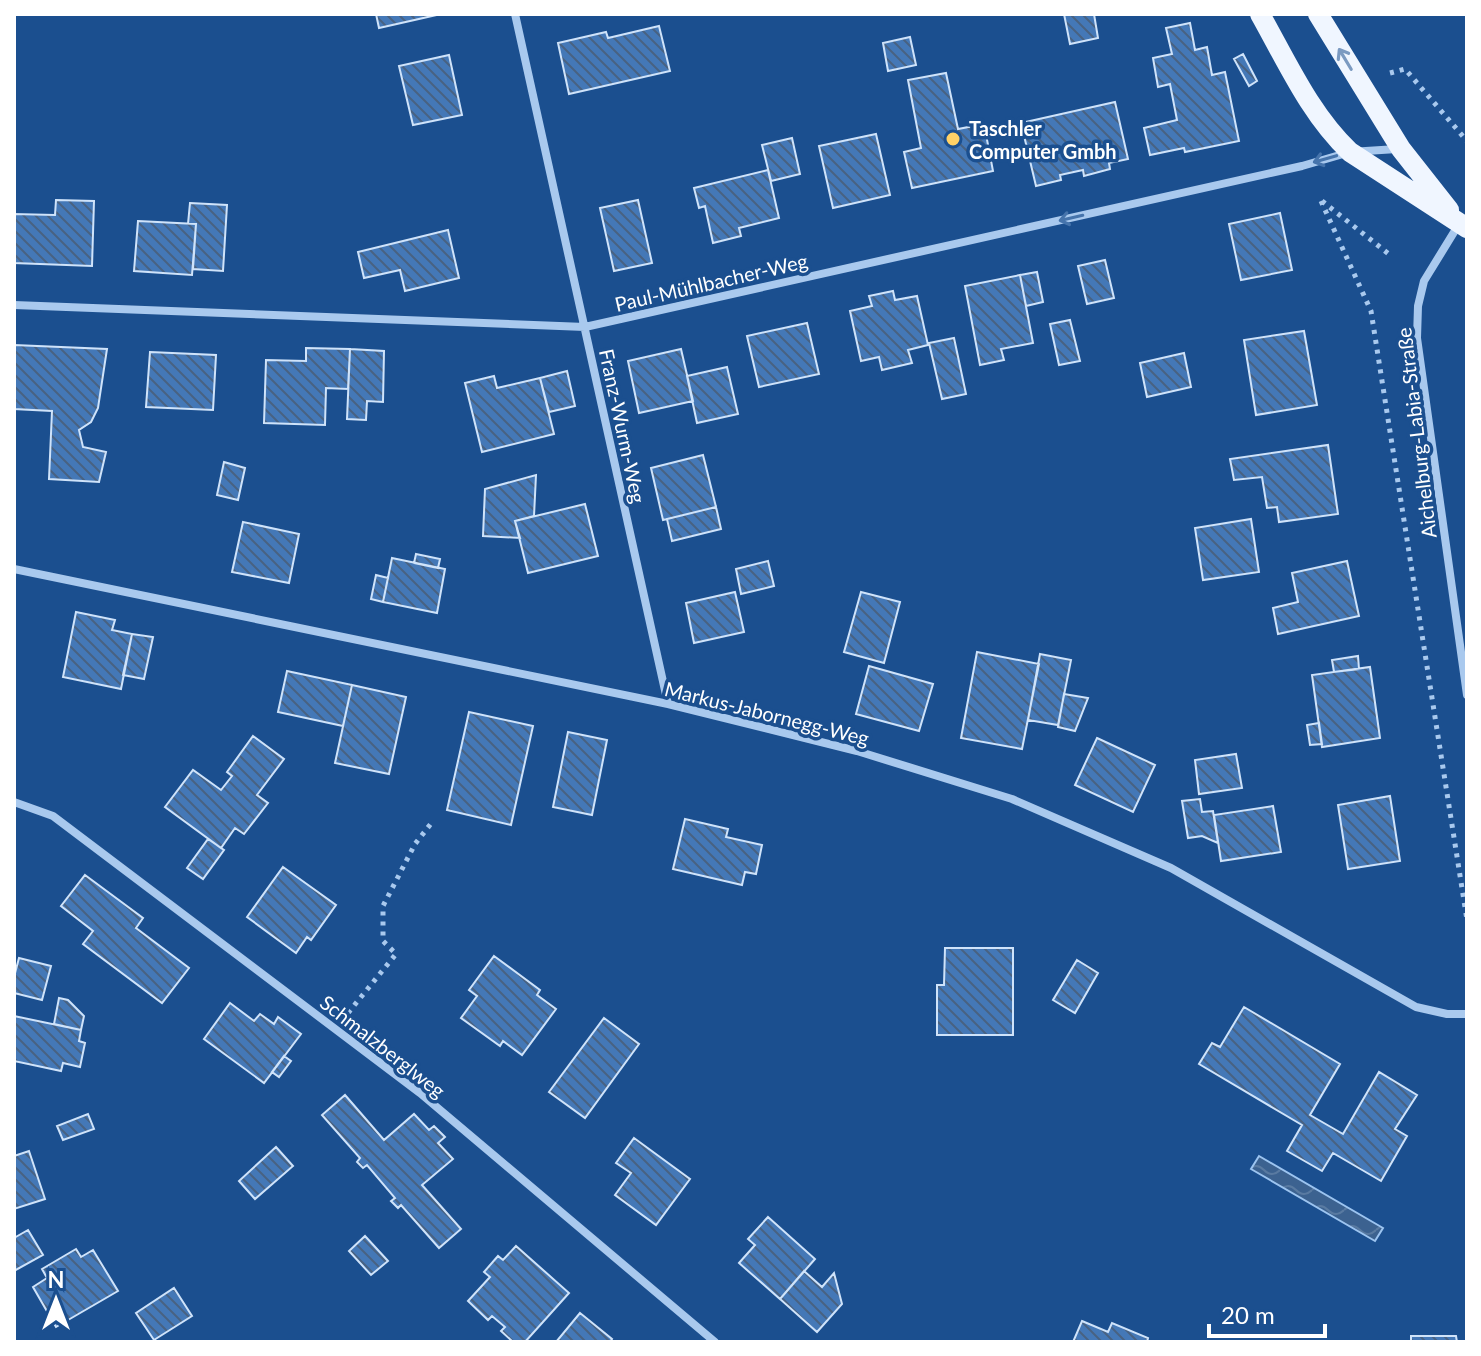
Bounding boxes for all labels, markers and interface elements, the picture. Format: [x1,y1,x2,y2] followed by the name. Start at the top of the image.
[1337,48,1353,71] one-way arrow
[969,116,1117,163] place label: Taschler Computer Gmbh
[944,130,962,148] marker: Taschler Computer Gmbh
[1312,152,1338,167] one-way arrow
[1059,211,1085,226] one-way arrow
[612,248,810,316] street label: Paul-Mühlbacher-Weg
[1391,326,1441,540] street label: Aichelburg-Labia-Straße
[595,347,651,505] street label: Franz-Wurm-Weg
[662,676,872,750] street label: Markus-Jabornegg-Weg
[316,990,450,1102] street label: Schmalzberglweg
[16,1260,96,1340] north arrow
[48,1266,64,1293] text: N
[1209,1288,1325,1338] scale bar
[1221,1300,1275,1329] text: 20 m

